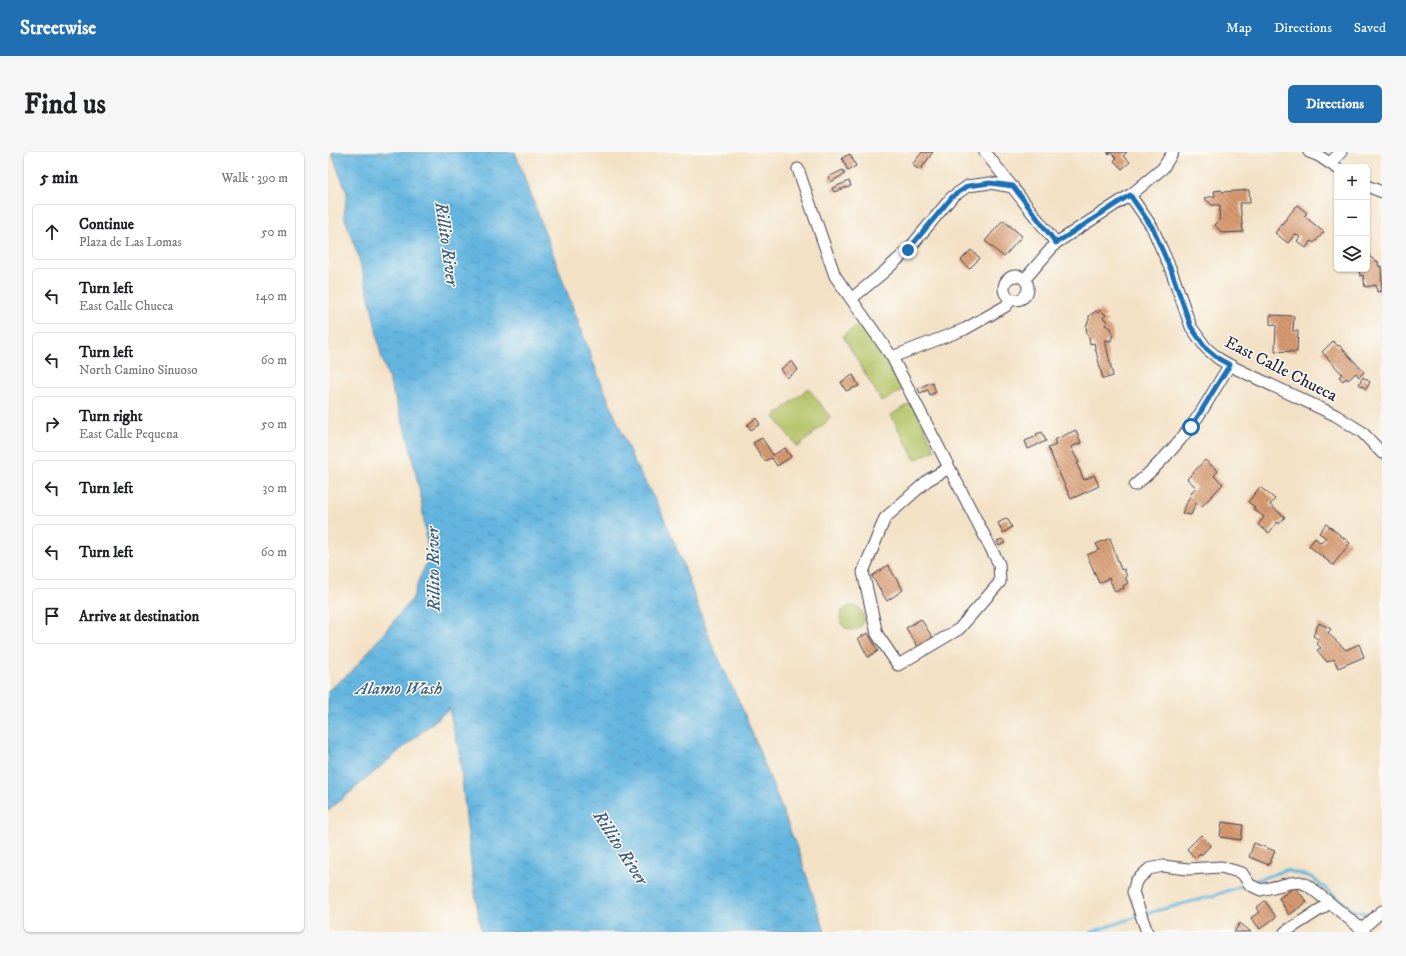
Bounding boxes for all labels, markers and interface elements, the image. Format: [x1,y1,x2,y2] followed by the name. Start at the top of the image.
[20,17,96,40] text: Streetwise
[1226,19,1252,37] text: Map
[1274,19,1332,37] text: Directions
[1354,19,1386,37] text: Saved
[1288,85,1382,123] button: Directions
[24,87,106,122] text: Find us
[1334,164,1370,272] map controls
[1334,164,1370,200] button: +
[40,167,78,189] text: 5 min
[221,170,288,186] text: Walk · 390 m
[429,200,463,289] water label: Rillito River
[1334,200,1370,236] button: −
[79,215,134,234] text: Continue
[41,221,63,243] icon: ahead
[261,224,287,240] text: 50 m
[79,234,182,250] text: Plaza de Las Lomas
[1334,236,1370,272] button: layers
[899,241,917,259] route end
[79,279,133,298] text: Turn left
[41,285,63,307] icon: left
[255,288,287,304] text: 140 m
[79,298,173,314] text: East Calle Chueca
[1221,331,1342,407] street label: East Calle Chueca
[79,343,133,362] text: Turn left
[41,349,63,371] icon: left
[261,352,287,368] text: 60 m
[79,362,198,378] text: North Camino Sinuoso
[79,407,142,426] text: Turn right
[41,413,63,435] icon: right
[261,416,287,432] text: 50 m
[1182,418,1200,436] route start
[79,426,178,442] text: East Calle Pequena
[41,477,63,499] icon: left
[79,479,133,498] text: Turn left
[263,480,287,496] text: 30 m
[422,525,446,612] water label: Rillito River
[41,541,63,563] icon: left
[79,543,133,562] text: Turn left
[261,544,287,560] text: 60 m
[41,605,63,627] icon: arrive
[79,607,199,626] text: Arrive at destination
[354,678,442,700] water label: Alamo Wash
[587,806,653,891] water label: Rillito River

